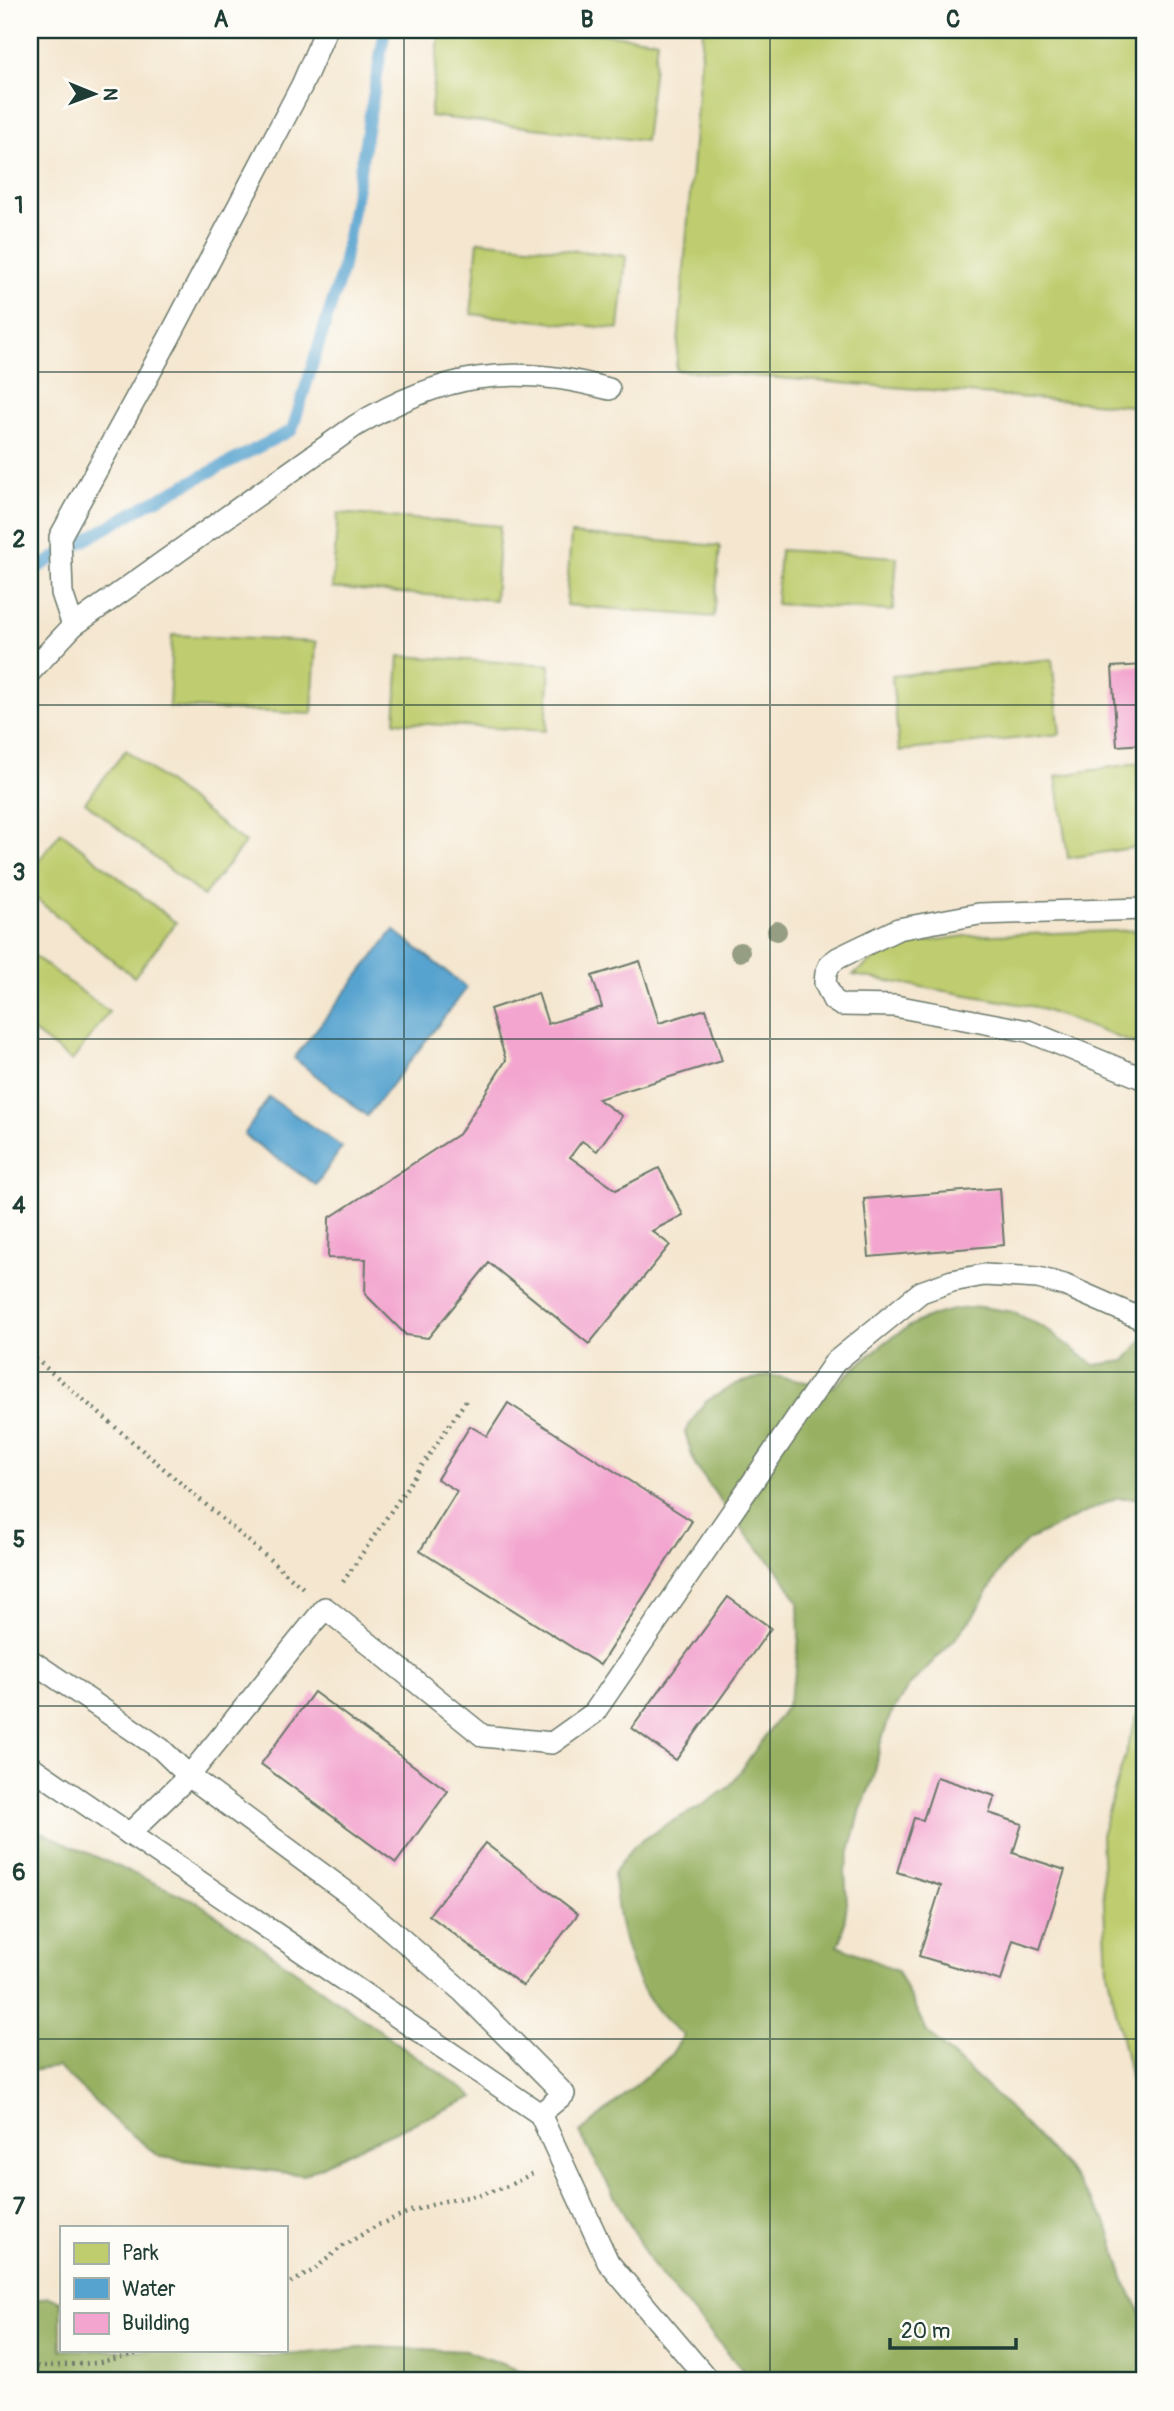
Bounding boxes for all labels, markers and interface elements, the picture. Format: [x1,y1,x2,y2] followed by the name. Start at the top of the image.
[214,5,229,34] text: A
[580,5,594,34] text: B
[946,5,960,34] text: C
[60,60,130,130] north arrow
[98,88,122,101] text: N
[15,191,24,220] text: 1
[13,525,26,554] text: 2
[13,858,25,887] text: 3
[12,1191,26,1220] text: 4
[13,1525,25,1554] text: 5
[12,1858,26,1887] text: 6
[13,2192,26,2221] text: 7
[60,2226,287,2352] legend
[122,2240,159,2267] text: Park
[122,2276,176,2303] text: Water
[890,2306,1016,2350] scale bar
[122,2310,189,2337] text: Building
[901,2318,950,2345] text: 20 m

